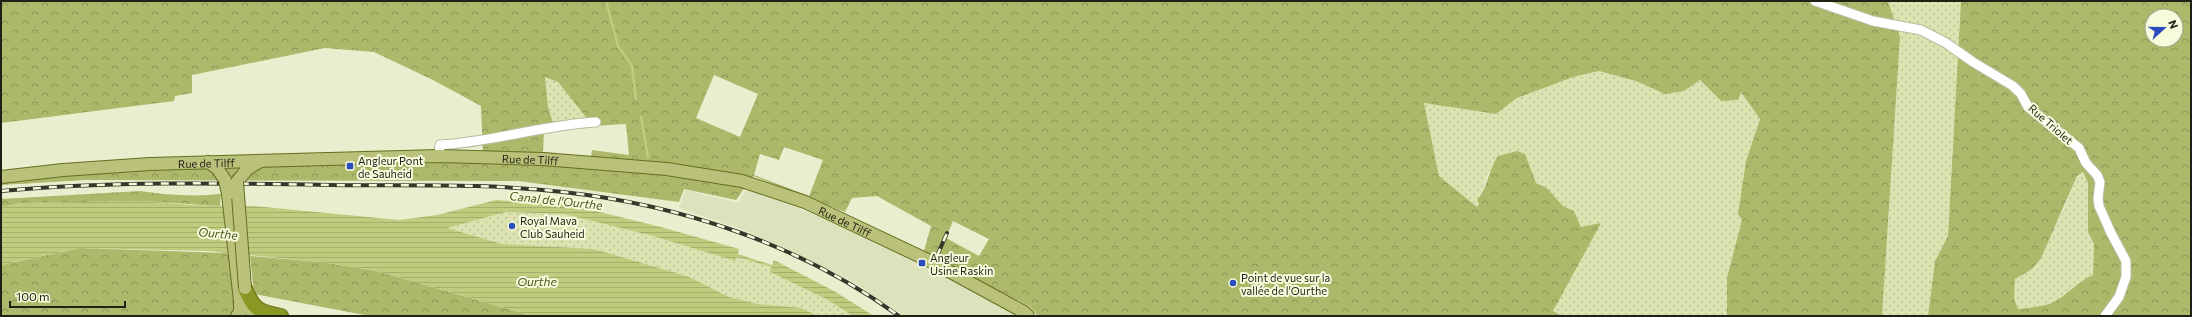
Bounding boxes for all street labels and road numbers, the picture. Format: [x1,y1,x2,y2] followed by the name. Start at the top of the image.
[2026,101,2076,147] street label: Rue Triolet
[502,151,560,167] street label: Rue de Tilff
[178,155,235,170] street label: Rue de Tilff
[817,203,874,239] street label: Rue de Tilff

